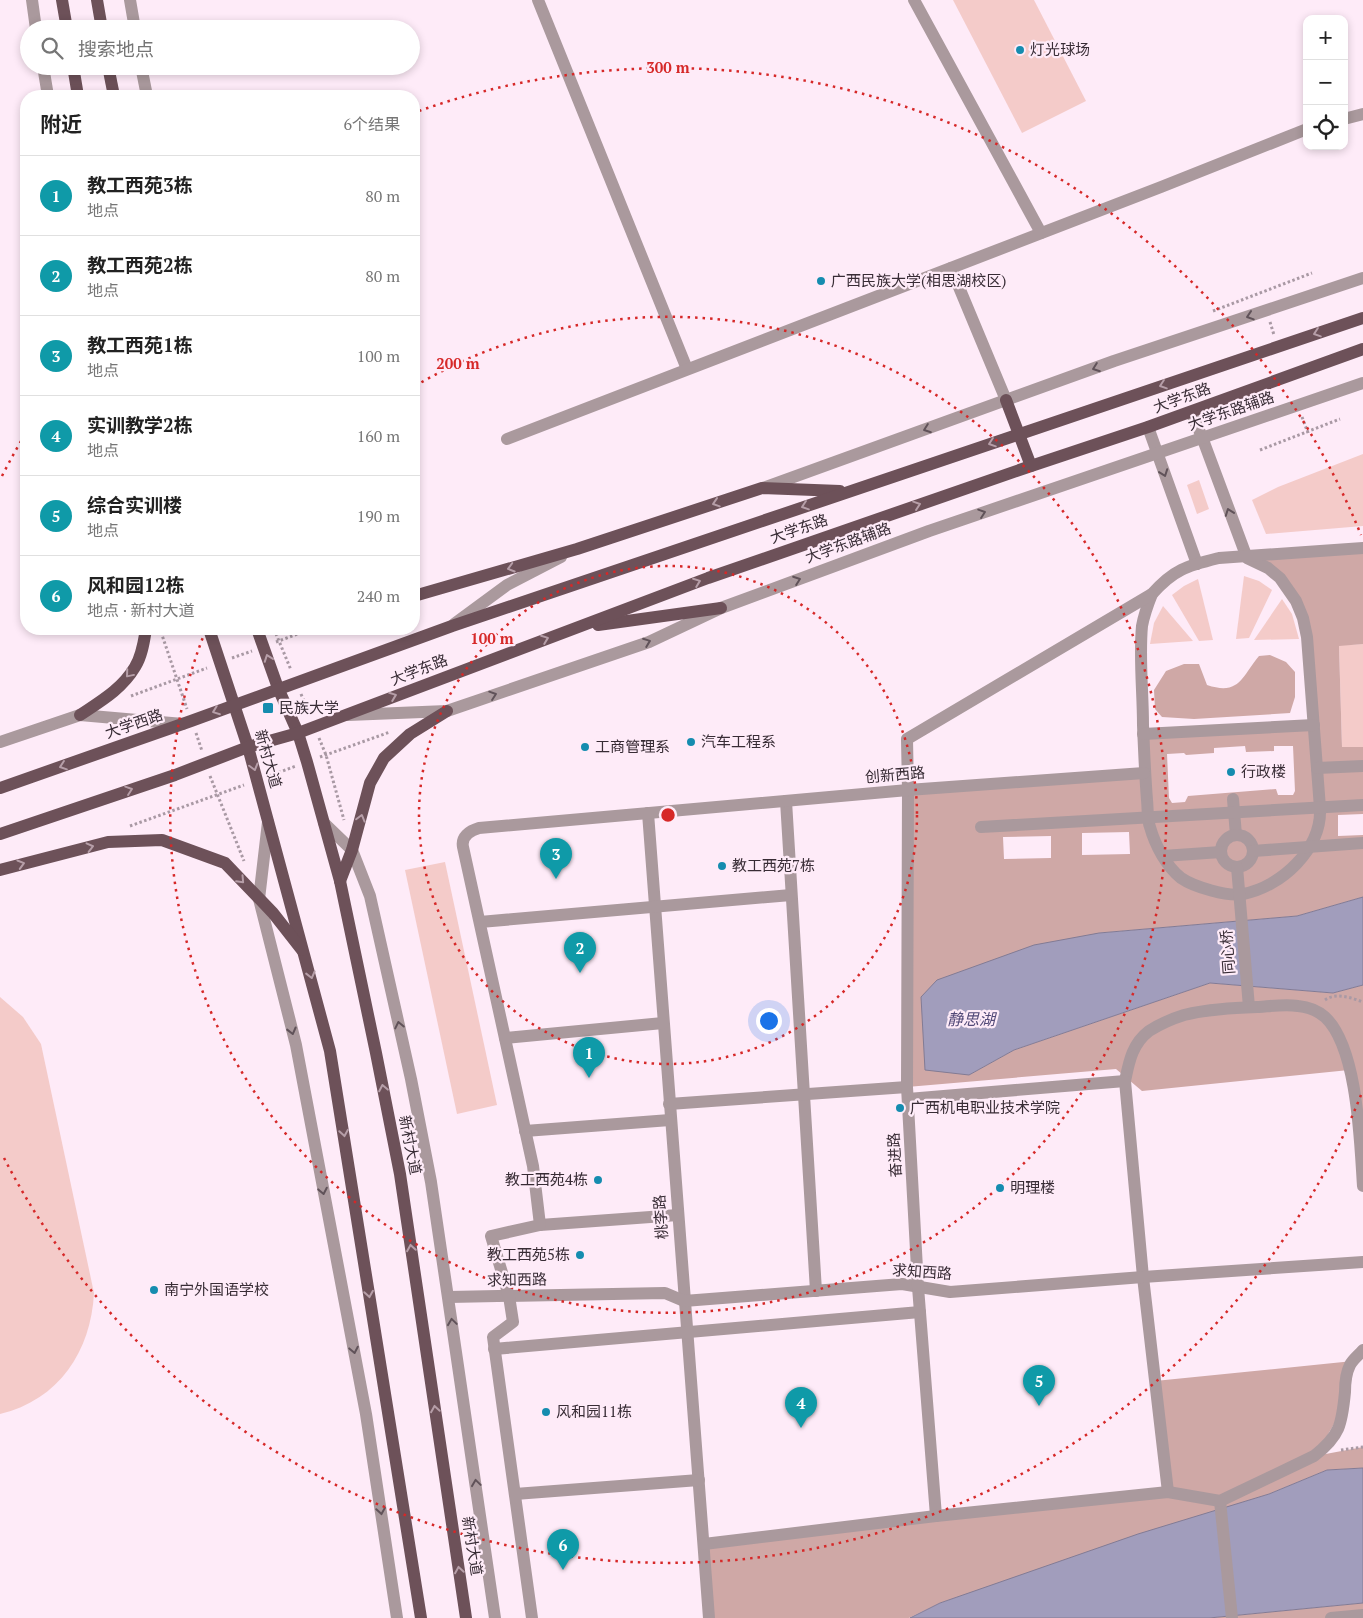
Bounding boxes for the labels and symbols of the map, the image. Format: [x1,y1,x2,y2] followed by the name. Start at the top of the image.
[1030,39,1090,59] place label: 灯光球场
[1014,44,1026,56] marker: 灯光球场
[646,57,690,77] text: 300 m
[831,270,1006,290] place label: 广西民族大学(相思湖校区)
[815,275,827,287] marker: 广西民族大学(相思湖校区)
[1247,310,1255,320] one-way arrow
[1313,328,1322,338] one-way arrow
[436,353,480,373] text: 200 m
[1092,362,1101,372] one-way arrow
[1150,377,1213,417] street label: 大学东路
[1159,380,1168,390] one-way arrow
[1185,386,1276,434] street label: 大学东路辅路
[923,423,932,433] one-way arrow
[989,437,997,447] one-way arrow
[1158,469,1168,477] one-way arrow
[712,498,720,508] one-way arrow
[802,500,810,510] one-way arrow
[912,501,921,511] one-way arrow
[978,508,986,518] one-way arrow
[1225,508,1235,517] one-way arrow
[767,509,830,547] street label: 大学东路
[802,517,893,567] street label: 大学东路辅路
[507,563,515,573] one-way arrow
[792,576,800,586] one-way arrow
[693,578,701,588] one-way arrow
[470,628,514,648] text: 100 m
[540,635,549,645] one-way arrow
[642,638,651,649] one-way arrow
[387,649,450,689] street label: 大学东路
[264,655,274,663] one-way arrow
[126,668,135,677] one-way arrow
[489,691,497,701] one-way arrow
[388,692,397,703] one-way arrow
[279,697,339,717] place label: 民族大学
[261,701,275,715] marker: 民族大学
[102,704,165,742] street label: 大学西路
[212,705,221,715] one-way arrow
[251,727,287,790] street label: 新村大道
[701,731,776,751] place label: 汽车工程系
[595,736,670,756] place label: 工商管理系
[685,736,697,748] marker: 汽车工程系
[579,741,591,753] marker: 工商管理系
[59,760,68,770] one-way arrow
[864,761,926,787] street label: 创新西路
[1241,761,1286,781] place label: 行政楼
[248,763,258,771] one-way arrow
[1225,766,1237,778] marker: 行政楼
[124,786,133,796] one-way arrow
[659,806,677,824] centre of rings
[355,814,366,822] one-way arrow
[540,838,572,879] pin: 3
[85,842,93,852] one-way arrow
[732,855,815,875] place label: 教工西苑7栋
[17,859,26,870] one-way arrow
[716,860,728,872] marker: 教工西苑7栋
[235,874,244,883] one-way arrow
[1215,929,1239,975] street label: 同心桥
[564,932,596,973] pin: 2
[305,970,315,978] one-way arrow
[756,1008,782,1034] your location
[947,1008,998,1030] water label: 静思湖
[394,1020,405,1029] one-way arrow
[286,1027,297,1036] one-way arrow
[573,1037,605,1078] pin: 1
[378,1084,389,1093] one-way arrow
[910,1097,1060,1117] place label: 广西机电职业技术学院
[894,1102,906,1114] marker: 广西机电职业技术学院
[395,1113,427,1176] street label: 新村大道
[338,1129,348,1138] one-way arrow
[883,1132,905,1178] street label: 奋进路
[505,1169,588,1189] place label: 教工西苑4栋
[592,1174,604,1186] marker: 教工西苑4栋
[1010,1177,1055,1197] place label: 明理楼
[994,1182,1006,1194] marker: 明理楼
[318,1186,328,1195] one-way arrow
[648,1194,672,1240] street label: 桃李路
[406,1244,417,1252] one-way arrow
[487,1244,570,1264] place label: 教工西苑5栋
[574,1249,586,1261] marker: 教工西苑5栋
[891,1259,953,1283] street label: 求知西路
[487,1268,547,1290] street label: 求知西路
[164,1279,269,1299] place label: 南宁外国语学校
[148,1284,160,1296] marker: 南宁外国语学校
[363,1290,374,1298] one-way arrow
[448,1318,458,1327] one-way arrow
[348,1346,358,1355] one-way arrow
[1023,1365,1055,1406] pin: 5
[785,1387,817,1428] pin: 4
[556,1401,632,1421] place label: 风和园11栋
[430,1405,441,1413] one-way arrow
[540,1406,552,1418] marker: 风和园11栋
[471,1479,482,1487] one-way arrow
[375,1506,385,1515] one-way arrow
[458,1515,488,1577] street label: 新村大道
[547,1529,579,1570] pin: 6
[454,1565,465,1573] one-way arrow

